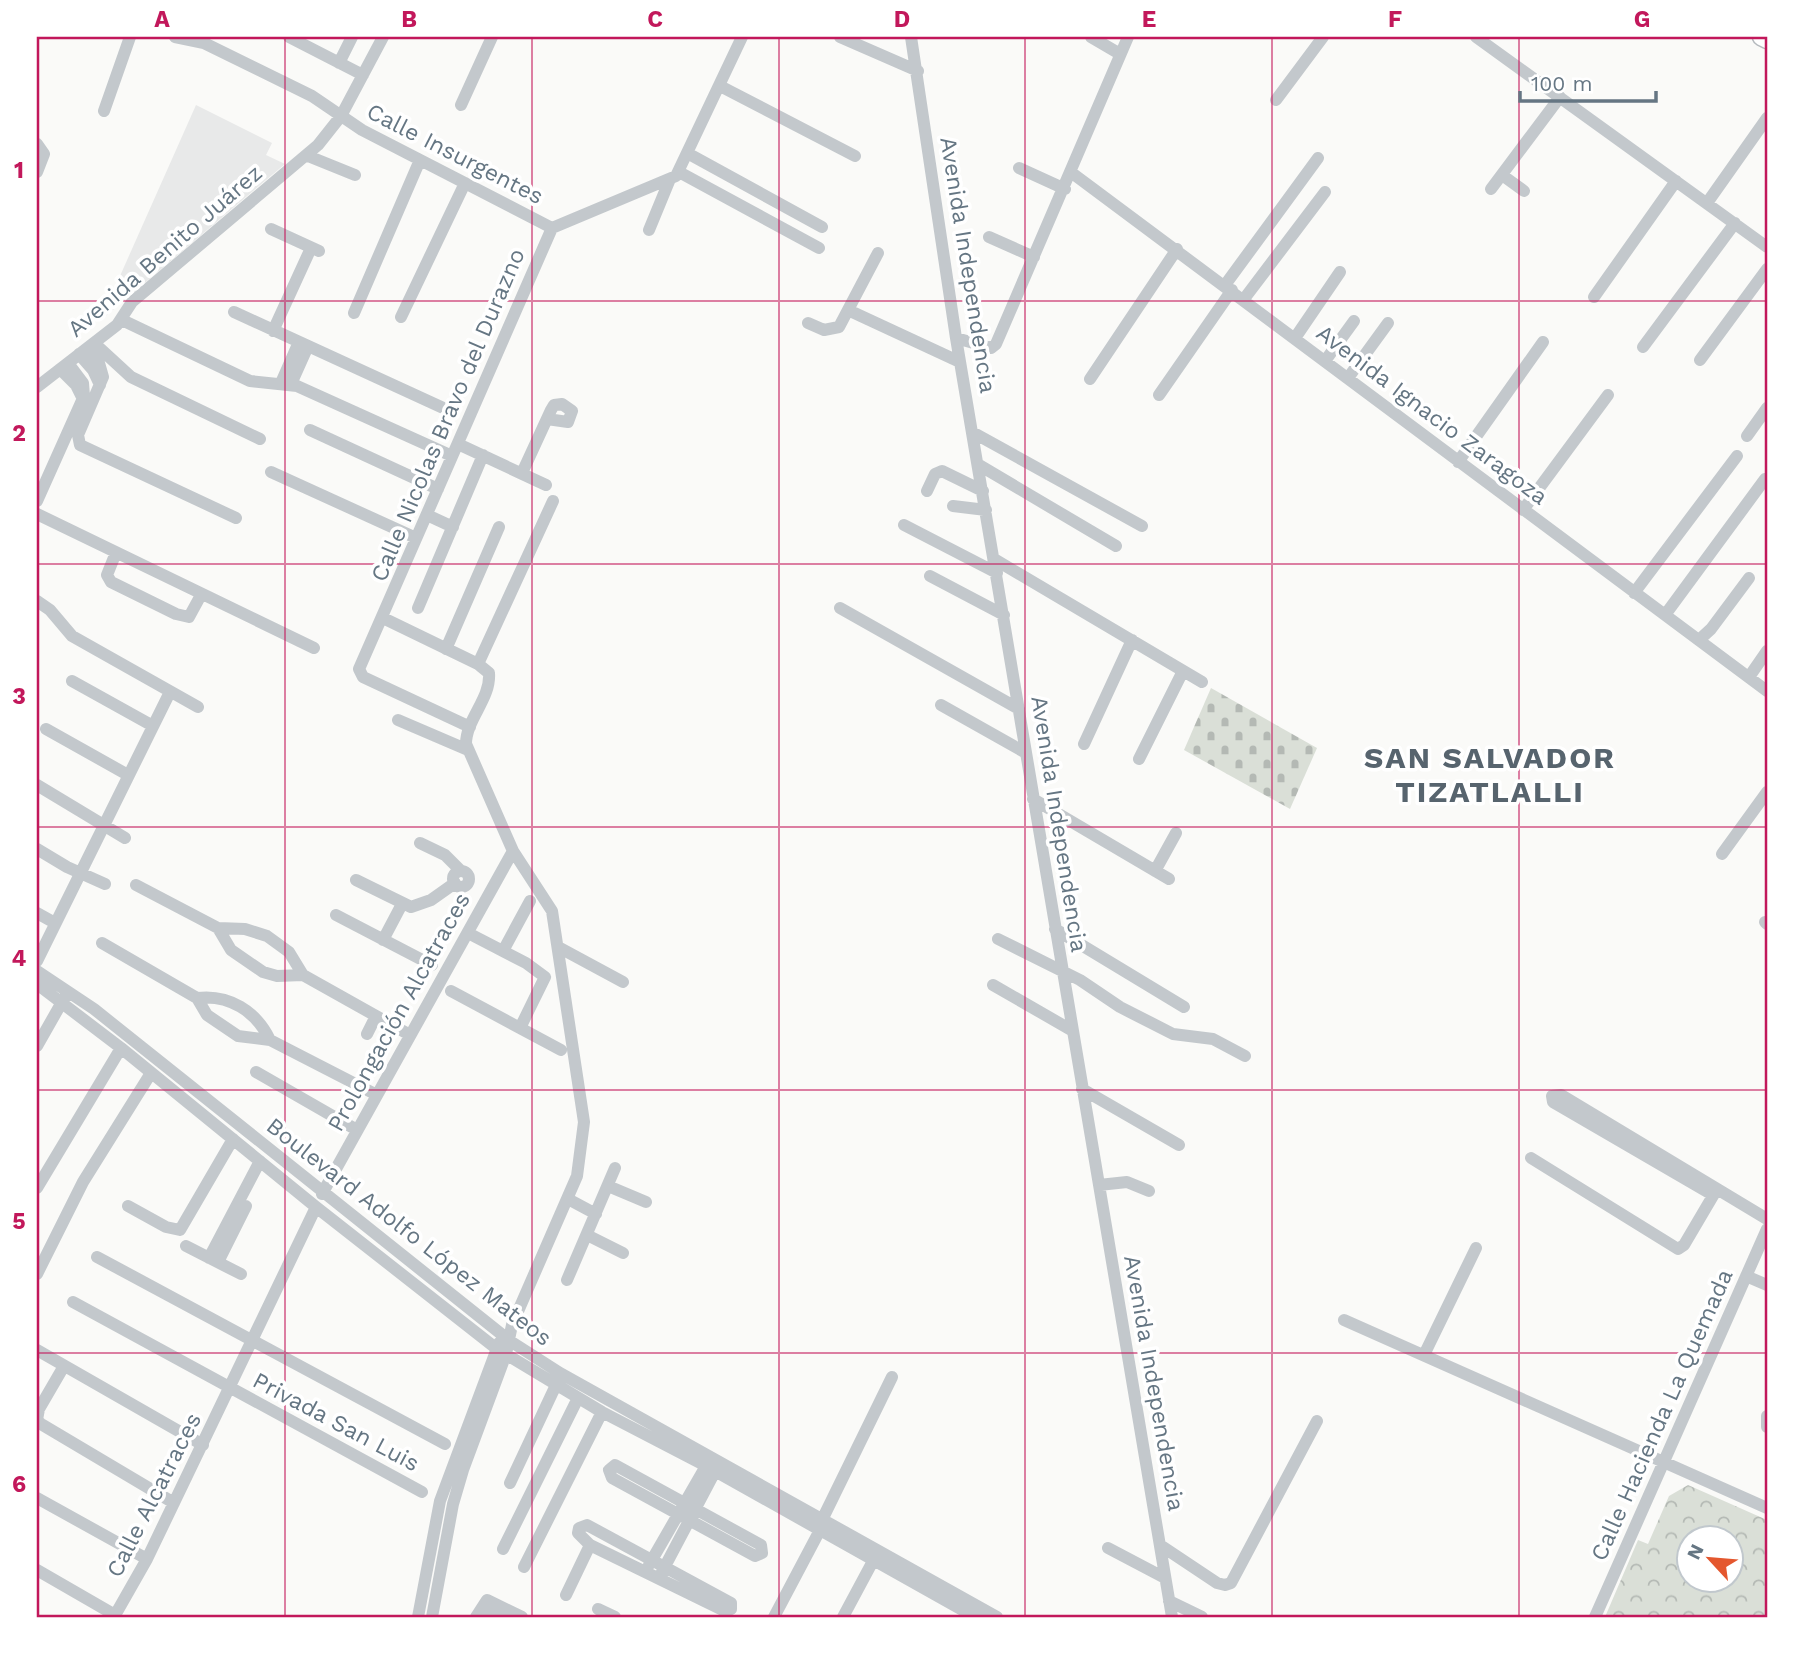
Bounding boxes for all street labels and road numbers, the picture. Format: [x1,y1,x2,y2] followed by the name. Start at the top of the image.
[362,98,548,210] street label: Calle Insurgentes
[934,135,1002,395] street label: Avenida Independencia
[62,159,268,343] street label: Avenida Benito Juárez
[365,245,531,585] street label: Calle Nicolas Bravo del Durazno
[1311,319,1553,511] street label: Avenida Ignacio Zaragoza
[1025,694,1093,954] street label: Avenida Independencia
[322,888,476,1136] street label: Prolongación Alcatraces
[261,1112,557,1352] street label: Boulevard Adolfo López Mateos
[1118,1253,1190,1513] street label: Avenida Independencia
[1585,1265,1739,1565] street label: Calle Hacienda La Quemada
[248,1367,424,1477] street label: Privada San Luis
[101,1408,207,1582] street label: Calle Alcatraces

